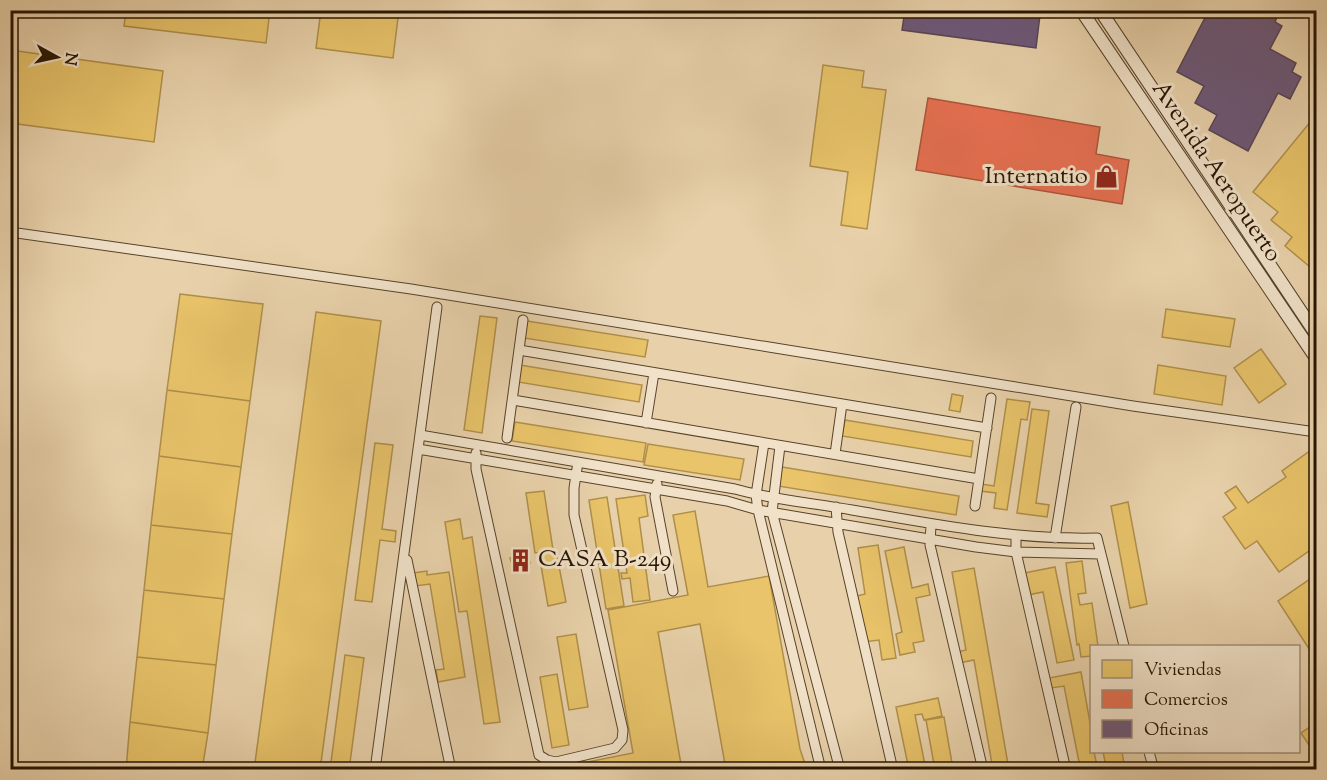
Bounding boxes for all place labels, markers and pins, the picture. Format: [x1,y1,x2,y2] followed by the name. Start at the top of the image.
[985,160,1088,194] place label: Internatio
[1093,164,1119,190] shop icon: Internatio
[538,543,671,577] place label: CASA B-249
[507,547,533,573] building icon: CASA B-249

